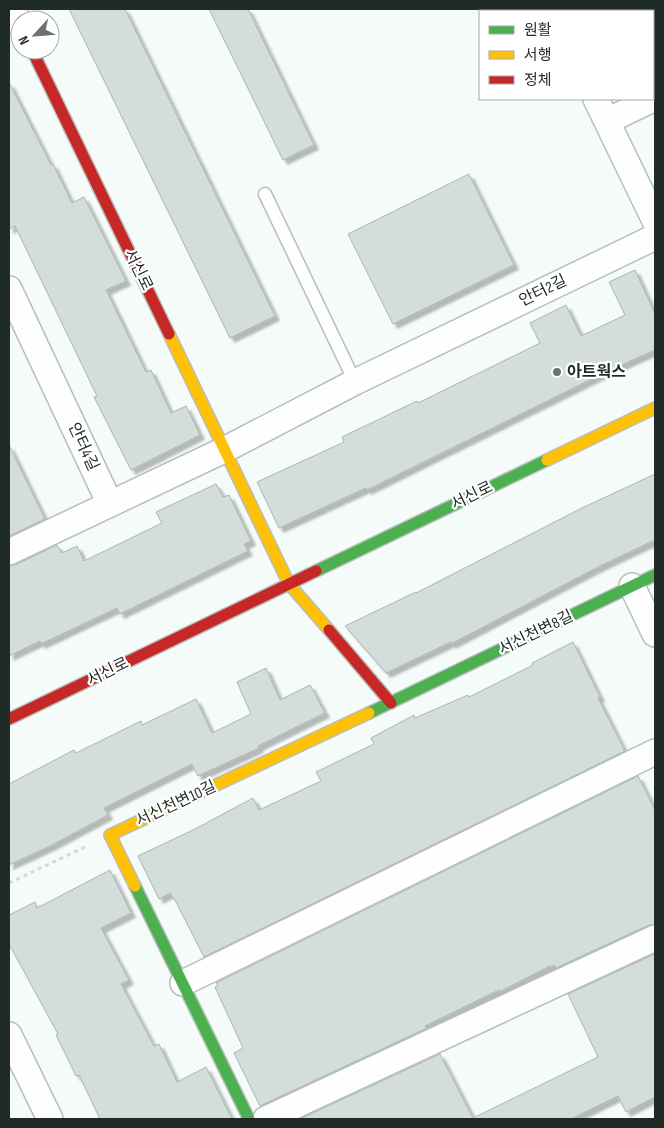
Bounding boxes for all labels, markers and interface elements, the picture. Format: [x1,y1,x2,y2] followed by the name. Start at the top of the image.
[10,10,60,60] north arrow
[479,10,654,100] legend
[524,21,552,40] text: 원활
[14,33,33,48] text: N
[524,46,552,65] text: 서행
[524,71,552,90] text: 정체
[120,246,156,294] street label: 서신로
[516,271,570,311] street label: 안터2길
[567,363,626,382] place label: 아트웍스
[551,366,563,378] marker: 아트웍스
[64,420,102,474] street label: 안터4길
[448,478,496,514] street label: 서신로
[496,607,576,659] street label: 서신천변8길
[84,654,132,690] street label: 서신로
[133,777,219,831] street label: 서신천변10길

